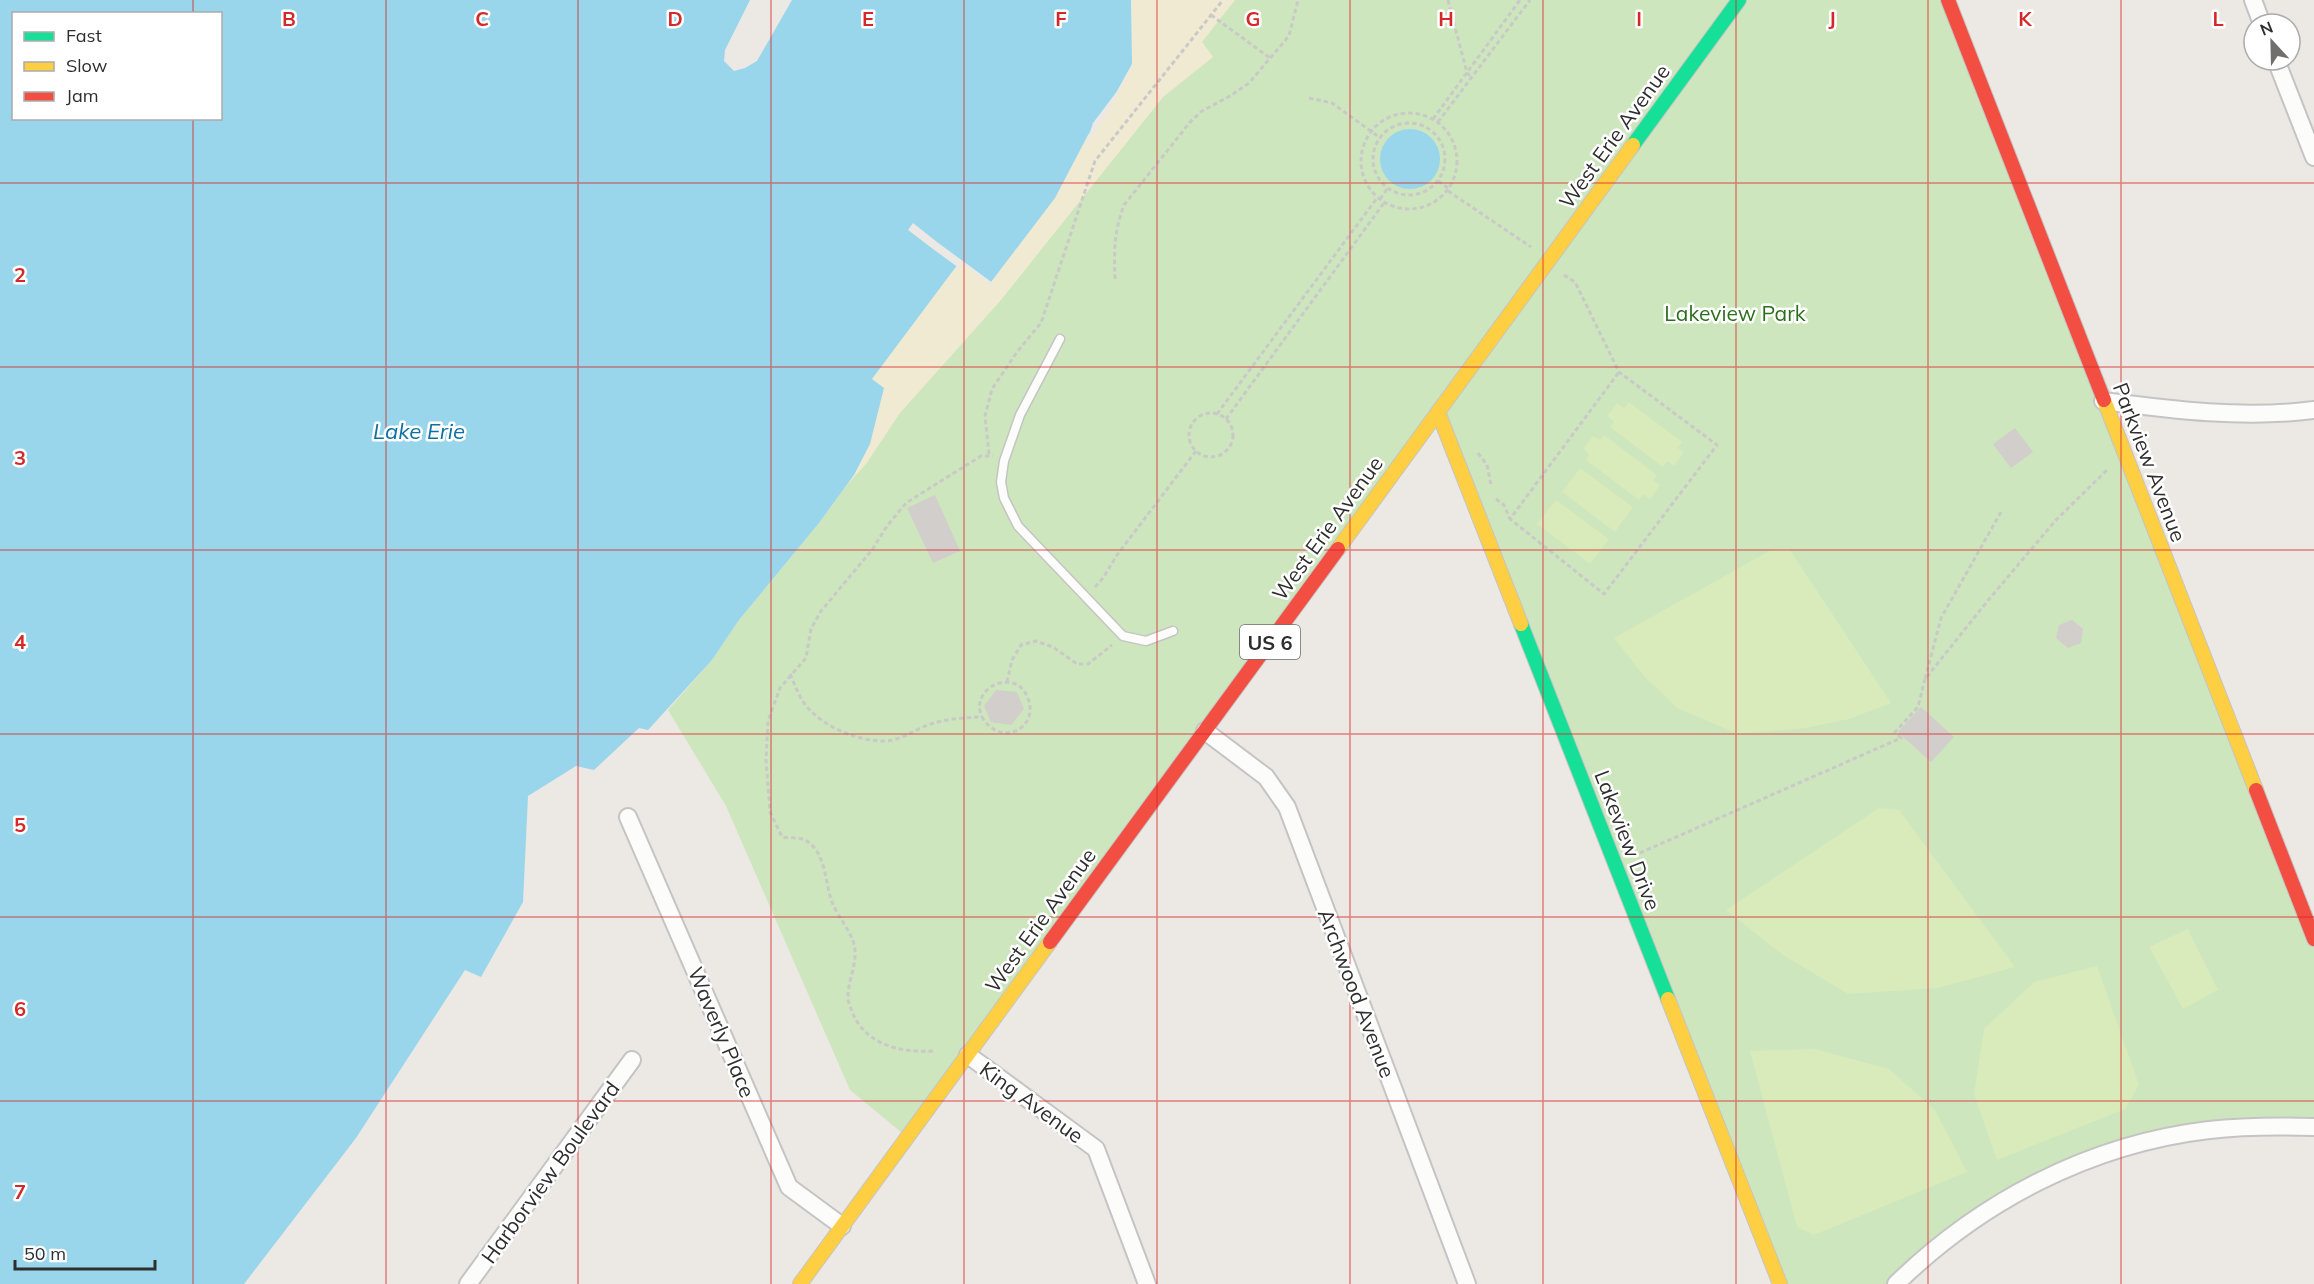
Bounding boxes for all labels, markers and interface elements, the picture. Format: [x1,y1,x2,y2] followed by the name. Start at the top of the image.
[282,6,296,31] text: B
[475,6,489,31] text: C
[667,6,683,31] text: D
[862,6,874,31] text: E
[1055,6,1067,31] text: F
[1246,6,1260,31] text: G
[1438,6,1454,31] text: H
[1636,6,1642,31] text: I
[1828,6,1836,31] text: J
[2018,6,2032,31] text: K
[2212,6,2224,31] text: L
[12,12,222,120] legend
[2242,12,2302,72] north arrow
[2257,17,2276,40] text: N
[66,24,102,47] text: Fast
[66,54,108,77] text: Slow
[1553,59,1675,213] street label: West Erie Avenue
[66,84,99,107] text: Jam
[14,262,26,287] text: 2
[1664,300,1806,326] park label: Lakeview Park
[2108,379,2192,545] street label: Parkview Avenue
[373,417,465,445] water label: Lake Erie
[14,445,26,470] text: 3
[1266,451,1388,605] street label: West Erie Avenue
[1240,625,1300,659] road number: US 6
[14,629,26,654] text: 4
[1589,766,1667,914] street label: Lakeview Drive
[14,812,26,837] text: 5
[979,843,1101,997] street label: West Erie Avenue
[1313,905,1401,1081] street label: Archwood Avenue
[683,963,761,1101] street label: Waverly Place
[14,996,26,1021] text: 6
[975,1056,1089,1148] street label: King Avenue
[475,1076,625,1268] street label: Harborview Boulevard
[14,1179,26,1204] text: 7
[15,1233,154,1271] scale bar
[24,1242,66,1265] text: 50 m

